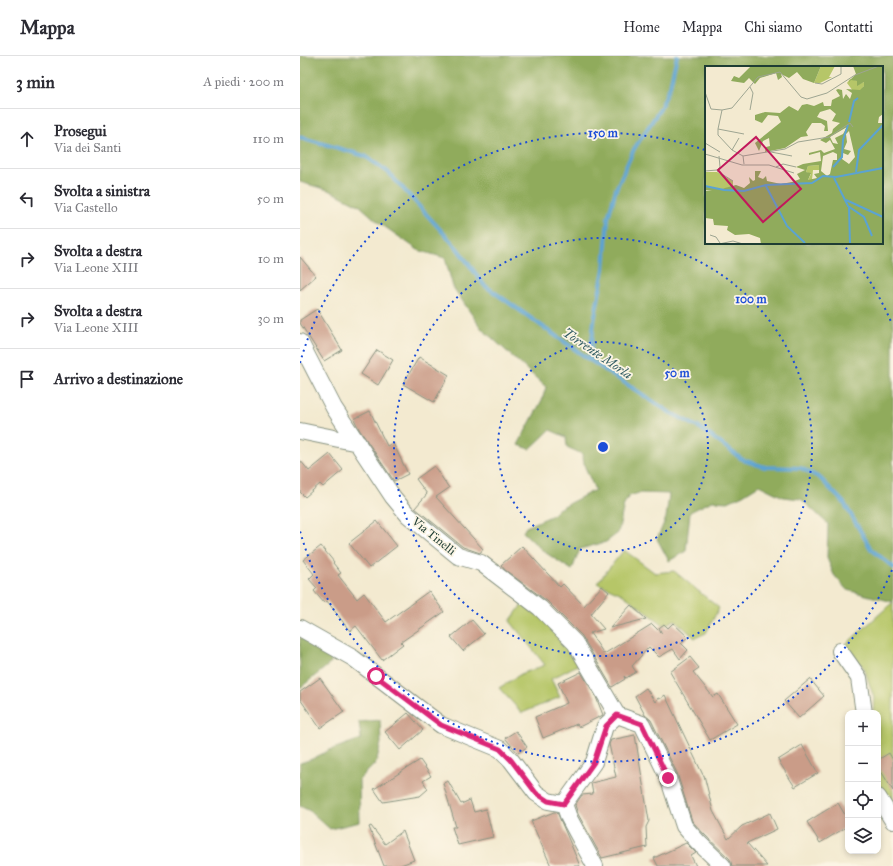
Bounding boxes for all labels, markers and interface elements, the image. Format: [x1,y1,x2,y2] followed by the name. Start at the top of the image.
[20,16,75,39] text: Mappa
[623,19,660,36] text: Home
[682,19,722,36] text: Mappa
[744,19,802,36] text: Chi siamo
[824,19,873,36] text: Contatti
[705,66,883,244] inset map
[16,72,55,93] text: 3 min
[203,74,284,90] text: A piedi · 200 m
[54,122,107,140] text: Prosegui
[588,126,619,140] text: 150 m
[16,128,38,150] icon: ahead
[252,131,284,147] text: 110 m
[54,140,121,156] text: Via dei Santi
[54,182,150,200] text: Svolta a sinistra
[16,188,38,210] icon: left
[257,191,284,207] text: 50 m
[54,200,118,216] text: Via Castello
[54,242,142,260] text: Svolta a destra
[16,248,38,270] icon: right
[258,251,284,267] text: 10 m
[54,260,139,276] text: Via Leone XIII
[735,292,768,306] text: 100 m
[54,302,142,320] text: Svolta a destra
[16,308,38,330] icon: right
[258,311,284,327] text: 30 m
[54,320,139,336] text: Via Leone XIII
[560,325,635,383] water label: Torrente Morla
[664,366,691,380] text: 50 m
[16,368,38,390] icon: arrive
[54,370,183,388] text: Arrivo a destinazione
[596,440,610,454] centre of rings
[409,514,459,558] street label: Via Tinelli
[367,667,385,685] route start
[845,710,881,854] map controls
[845,710,881,746] button: +
[845,746,881,782] button: −
[659,769,677,787] route end
[845,782,881,818] button: locate
[845,818,881,854] button: layers

